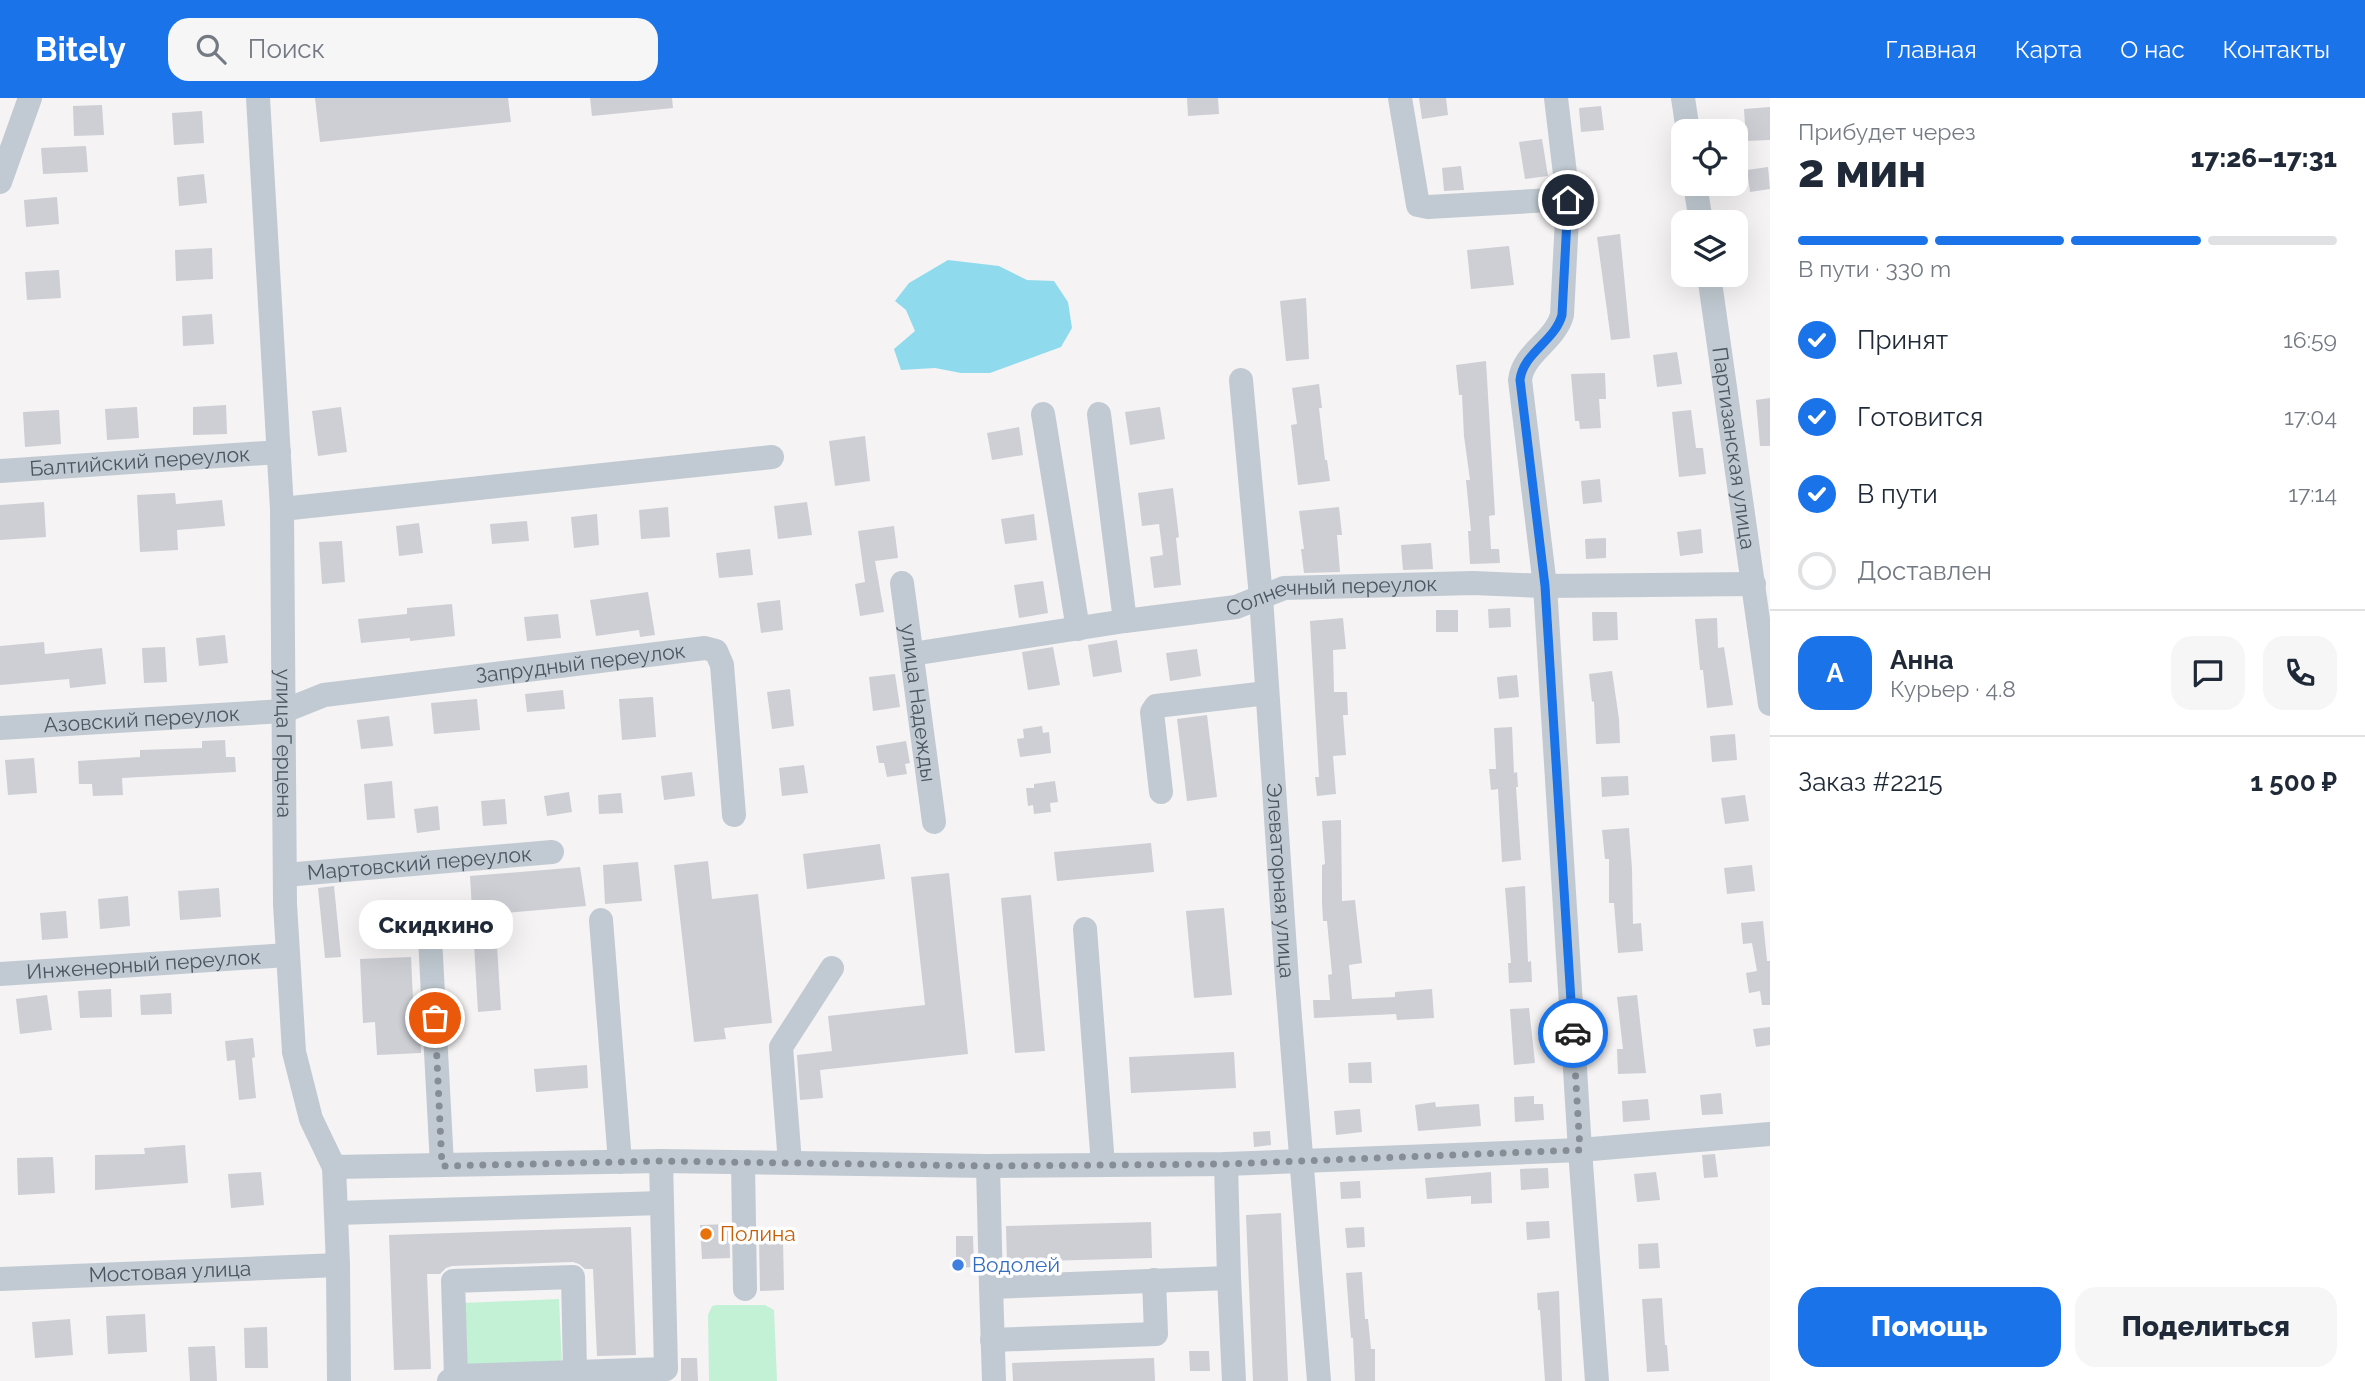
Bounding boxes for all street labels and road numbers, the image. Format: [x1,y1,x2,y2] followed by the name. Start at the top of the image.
[1707,345,1761,551] street label: Партизанская улица
[29,441,251,481] street label: Балтийский переулок
[1225,571,1438,620] street label: Солнечный переулок
[896,622,942,783] street label: улица Надежды
[474,638,687,688] street label: Запрудный переулок
[271,669,297,818] street label: улица Герцена
[43,701,241,737] street label: Азовский переулок
[1262,782,1300,979] street label: Элеваторная улица
[306,841,533,885] street label: Мартовский переулок
[26,944,262,984] street label: Инженерный переулок
[88,1256,252,1287] street label: Мостовая улица

